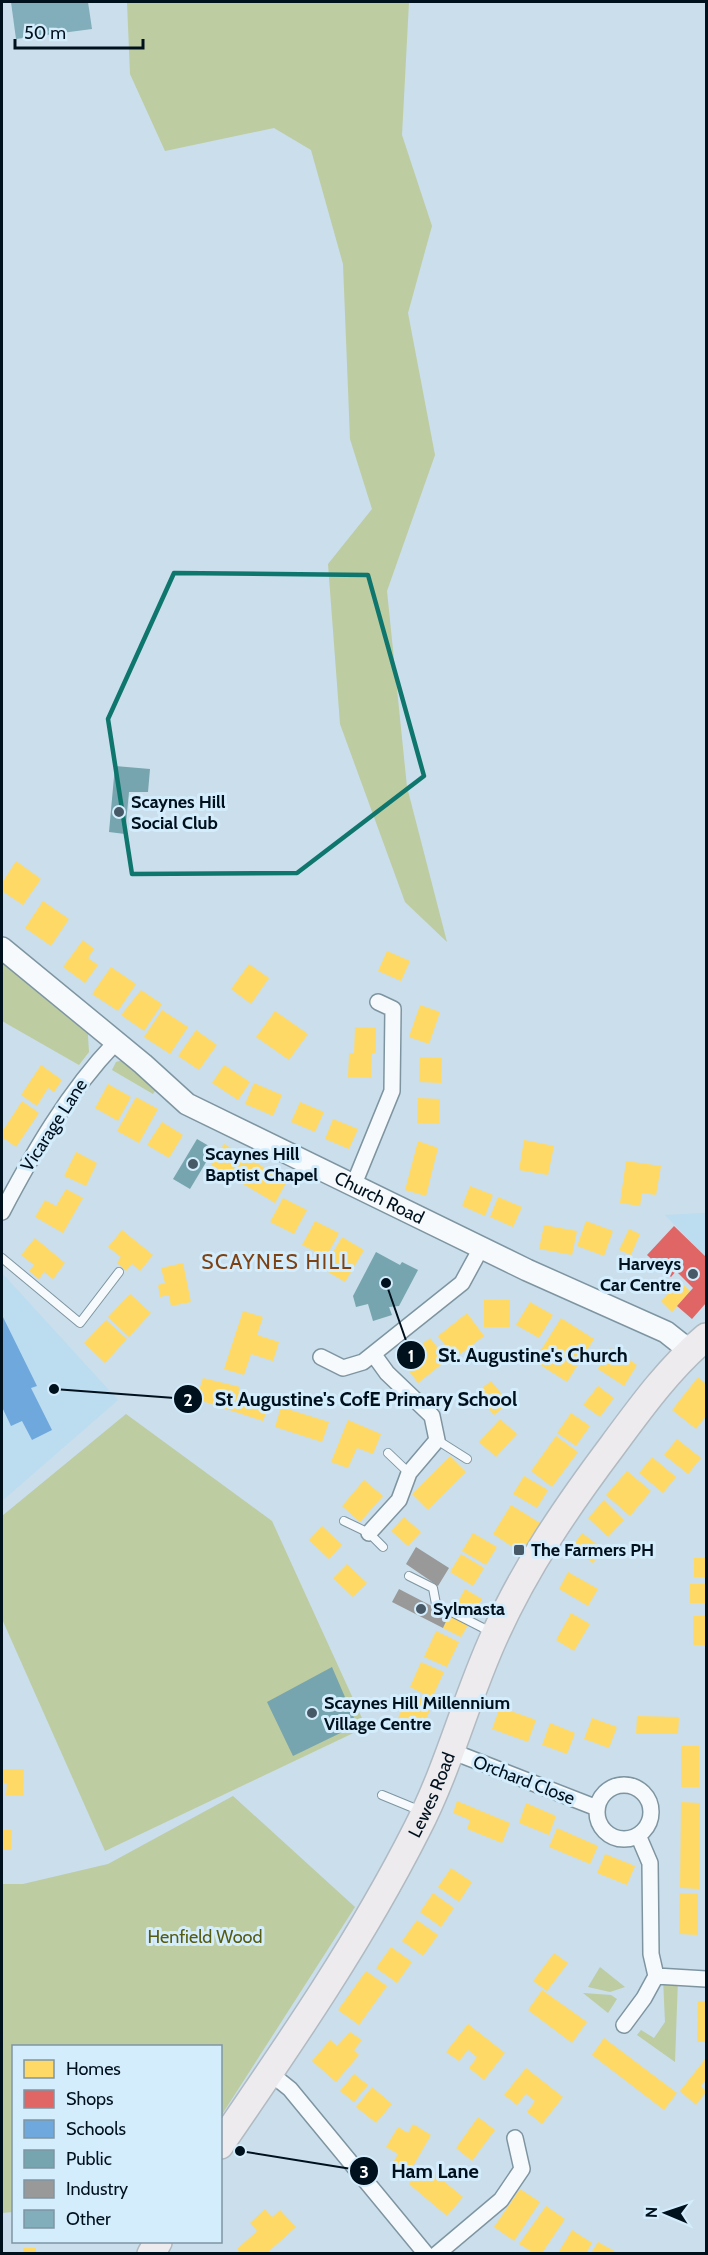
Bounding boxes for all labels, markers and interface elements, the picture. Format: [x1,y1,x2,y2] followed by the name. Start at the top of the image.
[15,12,142,50] scale bar
[24,22,66,44] text: 50 m
[131,791,226,834] place label: Scaynes Hill Social Club
[112,805,126,819] marker: Scaynes Hill Social Club
[16,1075,92,1175] street label: Vicarage Lane
[205,1143,318,1186] place label: Scaynes Hill Baptist Chapel
[186,1157,200,1171] marker: Scaynes Hill Baptist Chapel
[331,1167,428,1229] street label: Church Road
[201,1249,353,1274] district label: SCAYNES HILL
[600,1253,681,1296] place label: Harveys Car Centre
[686,1267,700,1281] marker: Harveys Car Centre
[396,1336,640,1374] callout: St. Augustine's Church
[438,1343,628,1367] text: St. Augustine's Church
[408,1345,414,1367] text: 1
[173,1380,529,1418] callout: St Augustine's CofE Primary School
[215,1387,517,1411] text: St Augustine's CofE Primary School
[183,1389,193,1411] text: 2
[531,1539,654,1561] place label: The Farmers PH
[512,1543,526,1557] marker: The Farmers PH
[433,1598,505,1620] place label: Sylmasta
[414,1602,428,1616] marker: Sylmasta
[324,1692,510,1735] place label: Scaynes Hill Millennium Village Centre
[305,1706,319,1720] marker: Scaynes Hill Millennium Village Centre
[404,1749,460,1841] street label: Lewes Road
[470,1751,578,1809] street label: Orchard Close
[148,1926,262,1948] park label: Henfield Wood
[12,2045,222,2243] legend
[66,2058,121,2080] text: Homes
[66,2088,114,2110] text: Shops
[66,2118,126,2140] text: Schools
[66,2148,112,2170] text: Public
[349,2152,491,2190] callout: Ham Lane
[391,2159,479,2183] text: Ham Lane
[359,2161,369,2183] text: 3
[66,2178,128,2200] text: Industry
[636,2183,696,2243] north arrow
[642,2207,661,2218] text: N
[66,2208,111,2230] text: Other

